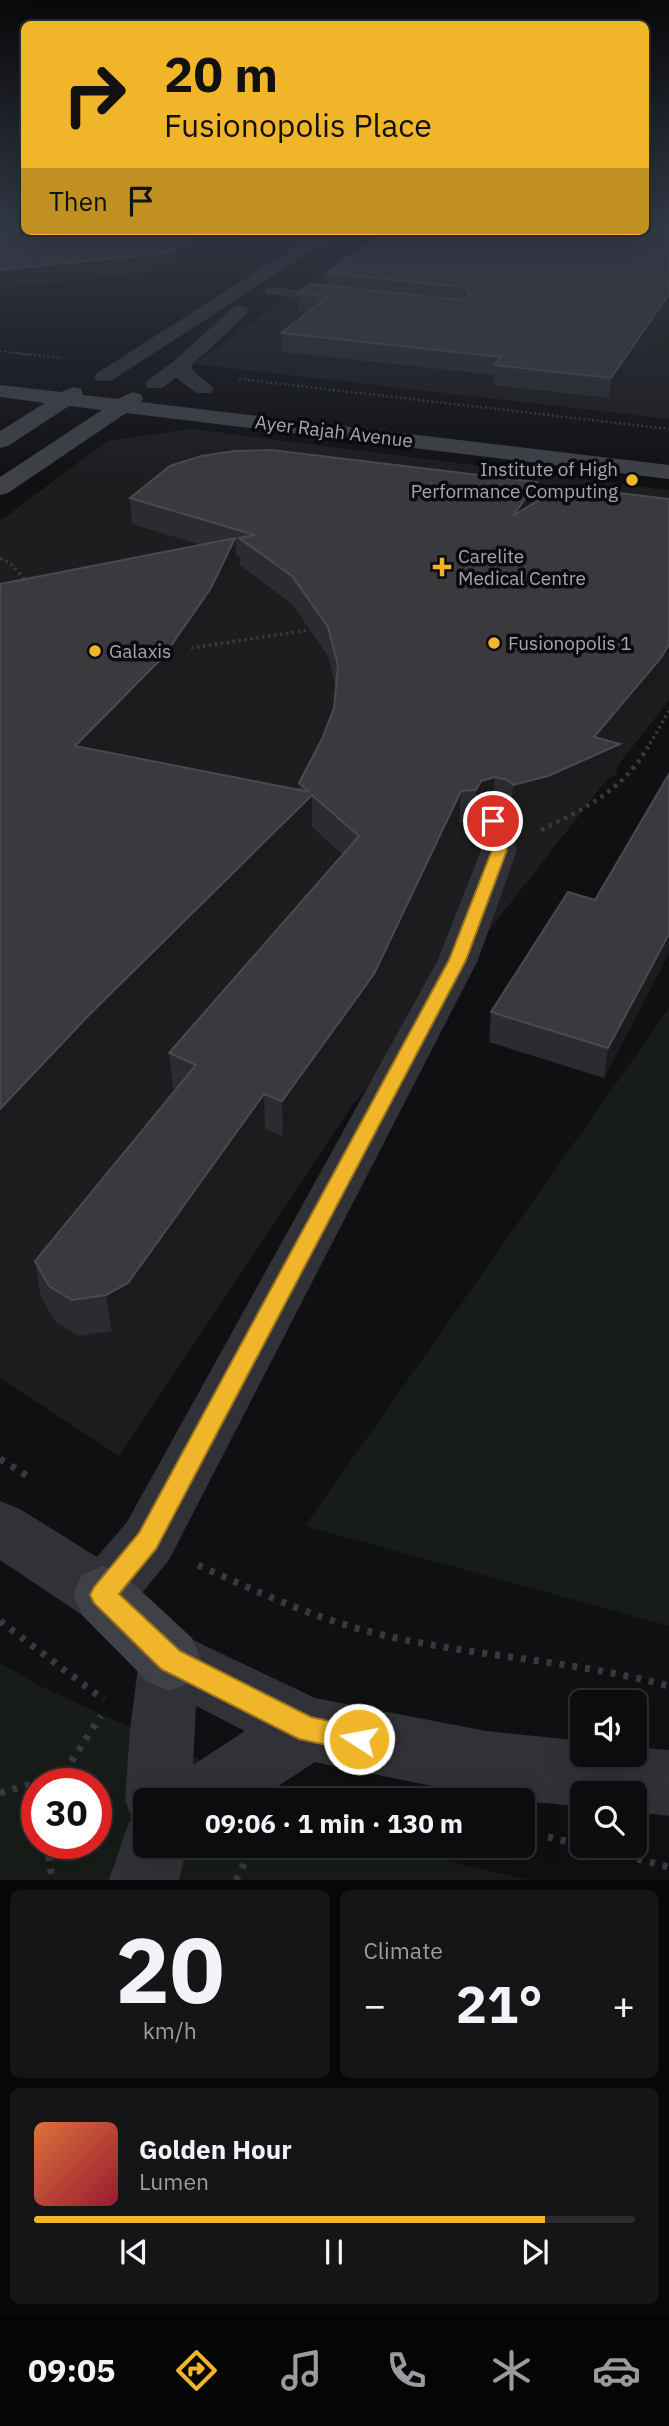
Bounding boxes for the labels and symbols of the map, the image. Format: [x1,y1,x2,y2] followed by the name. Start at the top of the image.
[254,409,414,453] street label: Ayer Rajah Avenue
[411,457,618,503] place label: Institute of High Performance Computing
[624,472,640,488] marker: Institute of High Performance Computing
[458,544,586,590] place label: Carelite Medical Centre
[432,557,452,577] marker: Carelite Medical Centre
[508,631,632,655] place label: Fusionopolis 1
[486,635,502,651] marker: Fusionopolis 1
[109,639,171,663] place label: Galaxis
[87,643,103,659] marker: Galaxis
[463,791,523,851] pin
[322,1702,396,1776] position arrow
[21,1768,112,1859] speed limit sign: 30

